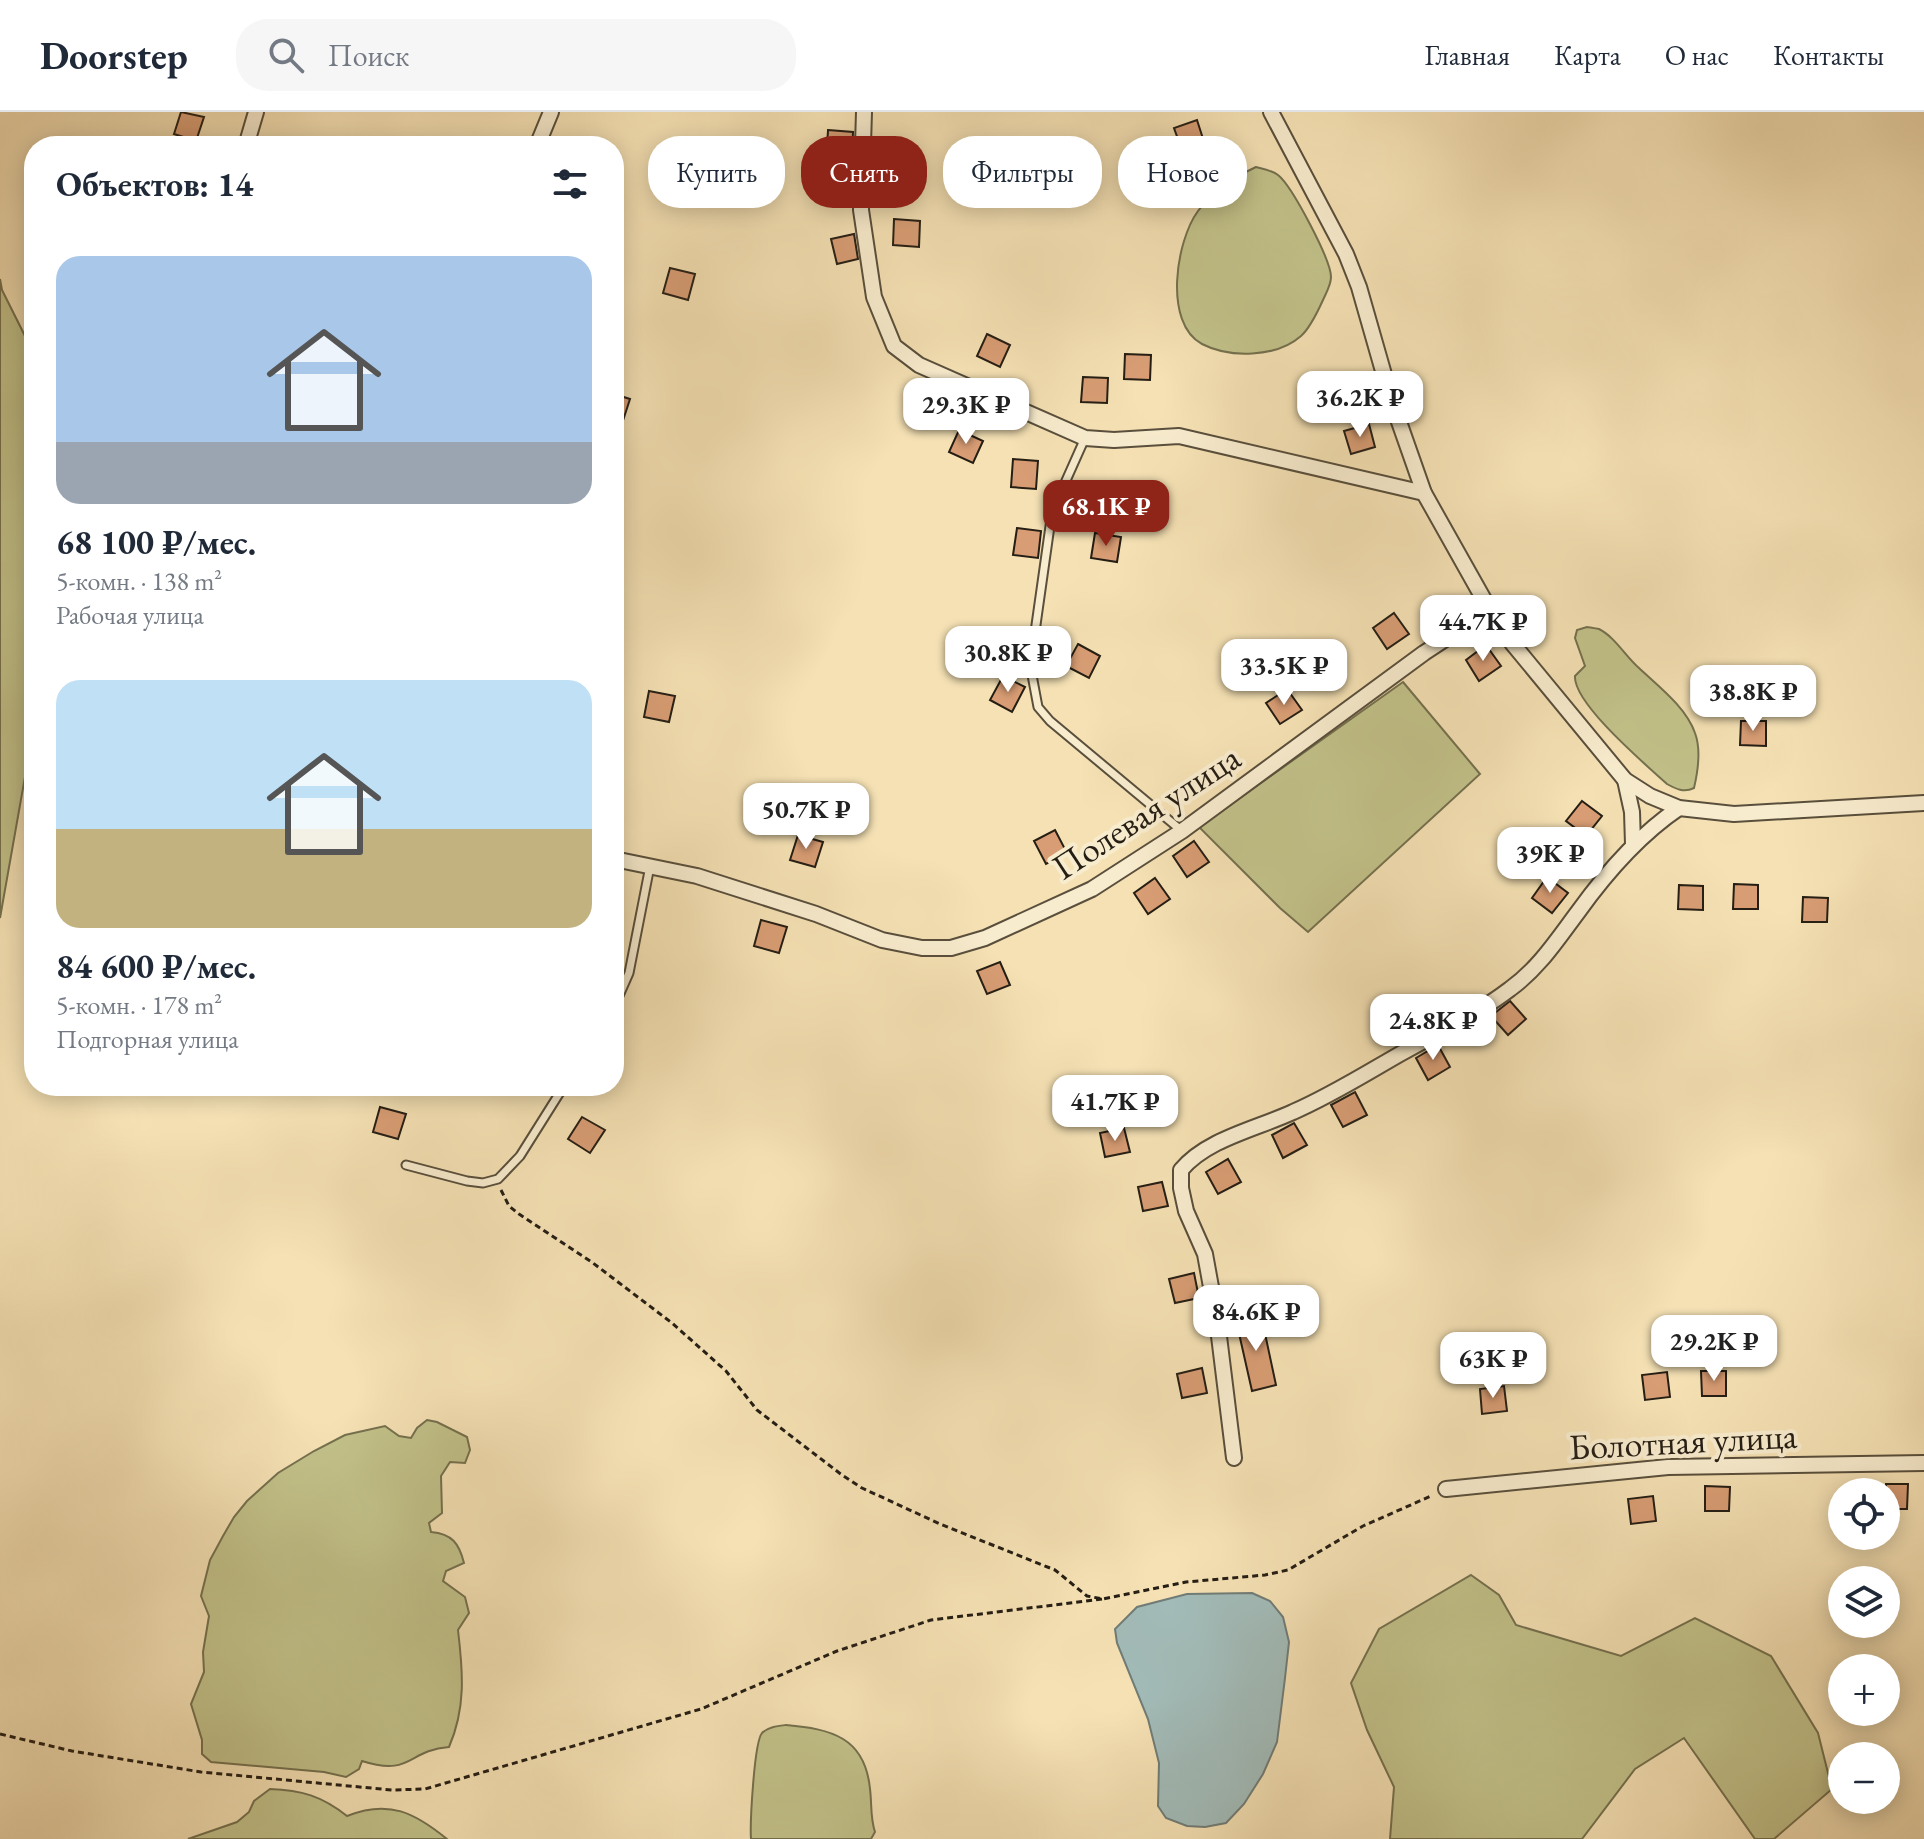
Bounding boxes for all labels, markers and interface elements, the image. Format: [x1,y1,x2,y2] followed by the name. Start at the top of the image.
[236,19,796,91] search box
[40,31,188,80] text: Doorstep
[264,33,308,77] icon: search
[328,36,409,75] text: Поиск
[1425,37,1510,73] text: Главная
[1554,37,1621,73] text: Карта
[1665,37,1729,73] text: О нас
[1773,37,1884,73] text: Контакты
[648,136,785,208] chip: Купить
[801,136,927,208] chip: Снять
[943,136,1102,208] chip: Фильтры
[1118,136,1247,208] chip: Новое
[56,162,253,206] text: Объектов: 14
[548,162,592,206] icon: filters
[252,308,396,452] icon: home
[1286,371,1434,439] pin: 36.2K ₽
[892,378,1040,446] pin: 29.3K ₽
[1315,380,1405,414] text: 36.2K ₽
[921,387,1011,421] text: 29.3K ₽
[1032,480,1180,548] pin: 68.1K ₽
[1061,489,1151,523] text: 68.1K ₽
[56,520,256,564] text: 68 100 ₽/мес.
[56,564,222,598] text: 5-комн. · 138 m²
[1409,595,1557,663] pin: 44.7K ₽
[56,598,204,632] text: Рабочая улица
[1438,604,1528,638] text: 44.7K ₽
[934,626,1082,694] pin: 30.8K ₽
[963,635,1053,669] text: 30.8K ₽
[1210,639,1358,707] pin: 33.5K ₽
[1239,648,1329,682] text: 33.5K ₽
[1679,665,1827,733] pin: 38.8K ₽
[1708,674,1798,708] text: 38.8K ₽
[252,732,396,876] icon: home
[1043,733,1250,890] street label: Полевая улица
[732,783,880,851] pin: 50.7K ₽
[761,792,851,826] text: 50.7K ₽
[1494,827,1606,895] pin: 39K ₽
[1515,836,1585,870] text: 39K ₽
[56,944,256,988] text: 84 600 ₽/мес.
[56,988,222,1022] text: 5-комн. · 178 m²
[1359,994,1507,1062] pin: 24.8K ₽
[1388,1003,1478,1037] text: 24.8K ₽
[56,1022,239,1056] text: Подгорная улица
[1041,1075,1189,1143] pin: 41.7K ₽
[1070,1084,1160,1118] text: 41.7K ₽
[1182,1285,1330,1353] pin: 84.6K ₽
[1211,1294,1301,1328] text: 84.6K ₽
[1640,1315,1788,1383] pin: 29.2K ₽
[1669,1324,1759,1358] text: 29.2K ₽
[1437,1332,1549,1400] pin: 63K ₽
[1458,1341,1528,1375] text: 63K ₽
[1568,1412,1799,1470] street label: Болотная улица
[1828,1478,1900,1814] map controls
[1828,1478,1900,1550] button: locate
[1828,1566,1900,1638] button: layers
[1828,1654,1900,1726] button: +
[1828,1742,1900,1814] button: −

